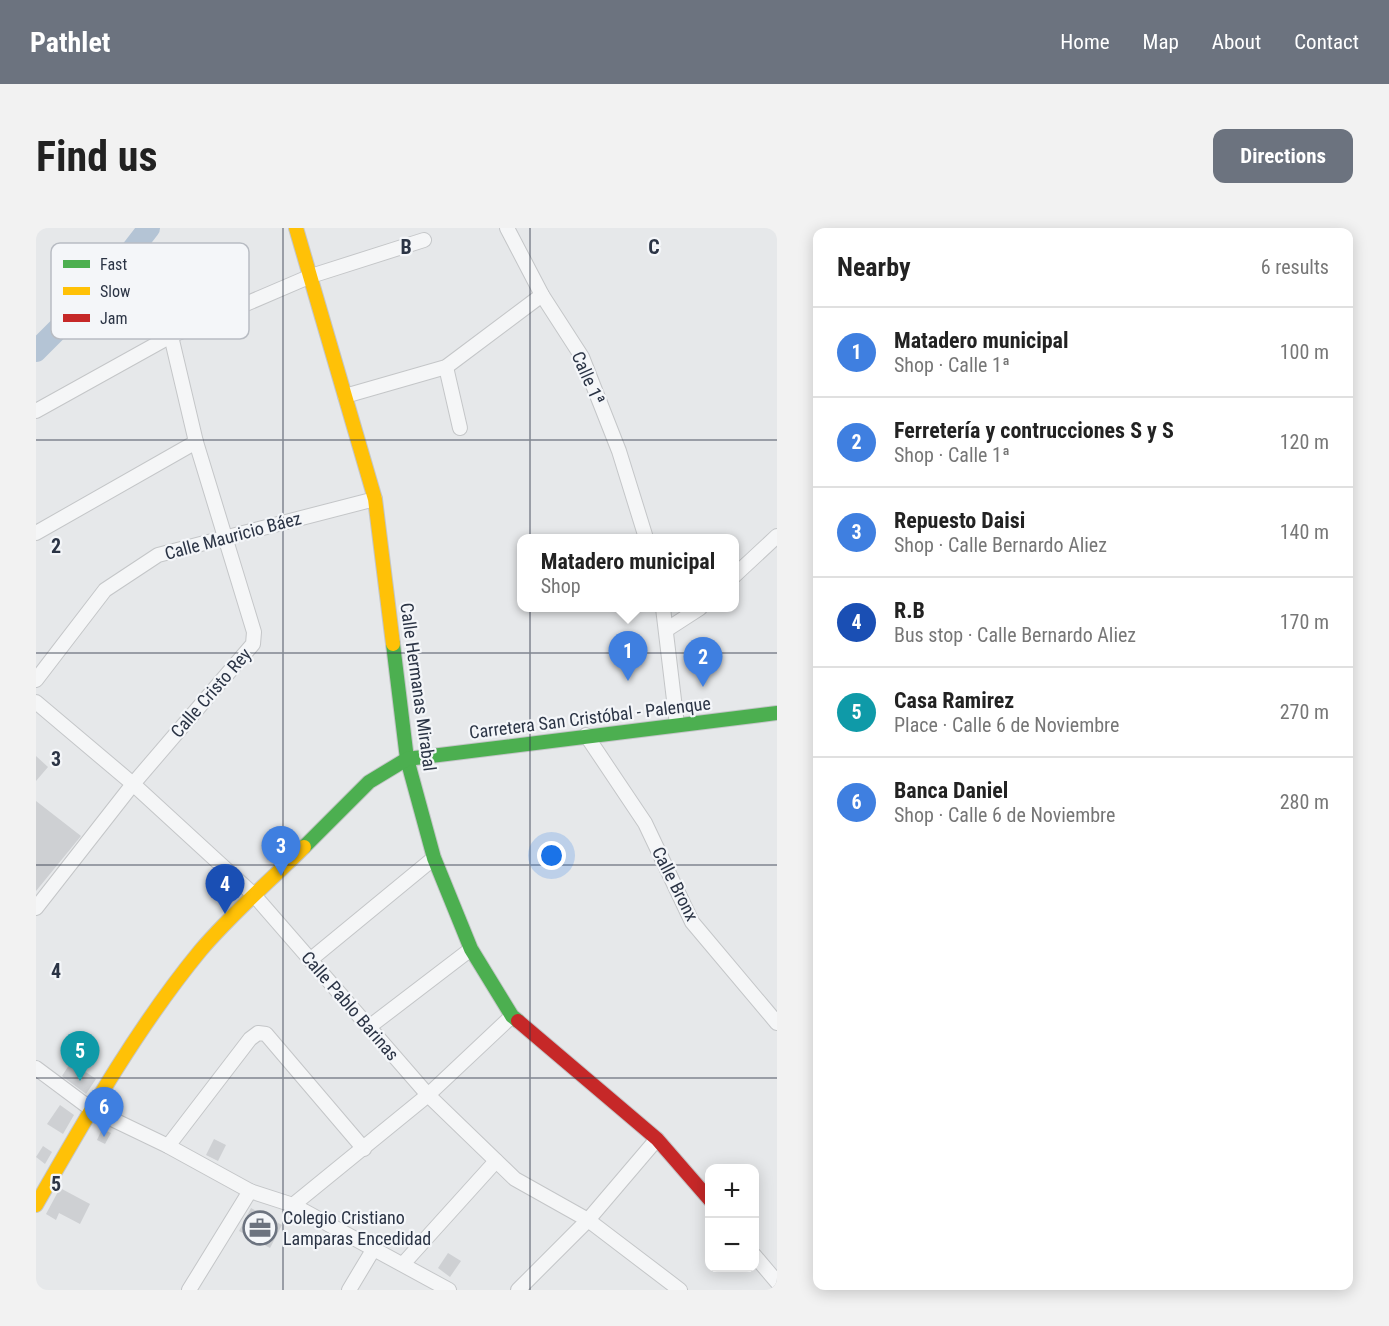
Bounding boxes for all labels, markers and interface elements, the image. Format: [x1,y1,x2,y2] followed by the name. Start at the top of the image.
[30,26,110,59] text: Pathlet
[1060,30,1110,54] text: Home
[1143,30,1179,54] text: Map
[1212,30,1261,54] text: About
[1294,30,1359,54] text: Contact
[1213,129,1353,183] button: Directions
[36,132,157,181] text: Find us
[400,235,412,259] text: B
[648,235,660,259] text: C
[51,243,249,339] legend
[837,252,911,282] text: Nearby
[100,255,127,274] text: Fast
[1261,255,1329,279] text: 6 results
[100,282,130,301] text: Slow
[100,309,127,328] text: Jam
[894,328,1068,353] text: Matadero municipal
[851,340,862,364] text: 1
[1280,340,1329,364] text: 100 m
[568,348,609,408] street label: Calle 1ª
[894,353,1010,377] text: Shop · Calle 1ª
[894,418,1174,443] text: Ferretería y contrucciones S y S
[851,430,862,454] text: 2
[1280,430,1329,454] text: 120 m
[894,443,1010,467] text: Shop · Calle 1ª
[162,507,304,564] street label: Calle Mauricio Báez
[894,508,1025,533] text: Repuesto Daisi
[851,520,862,544] text: 3
[1280,520,1329,544] text: 140 m
[894,533,1107,557] text: Shop · Calle Bernardo Aliez
[51,534,61,558] text: 2
[517,534,739,612] popup
[541,549,715,574] text: Matadero municipal
[541,574,581,598] text: Shop
[894,598,925,623] text: R.B
[396,601,441,772] street label: Calle Hermanas Mirabal
[851,610,862,634] text: 4
[1280,610,1329,634] text: 170 m
[894,623,1136,647] text: Bus stop · Calle Bernardo Aliez
[608,632,648,681] pin: 1
[684,638,722,687] pin: 2
[166,643,255,742] street label: Calle Cristo Rey
[894,688,1014,713] text: Casa Ramirez
[468,692,712,743] street label: Carretera San Cristóbal - Palenque
[851,700,862,724] text: 5
[1280,700,1329,724] text: 270 m
[894,713,1119,737] text: Place · Calle 6 de Noviembre
[51,747,61,771] text: 3
[894,778,1008,803] text: Banca Daniel
[851,790,862,814] text: 6
[1280,790,1329,814] text: 280 m
[894,803,1115,827] text: Shop · Calle 6 de Noviembre
[262,826,300,876] pin: 3
[537,841,566,870] your location
[648,843,703,924] street label: Calle Bronx
[206,864,244,914] pin: 4
[297,947,404,1065] street label: Calle Pablo Barinas
[51,959,61,983] text: 4
[60,1032,99,1081] pin: 5
[84,1088,124,1137] pin: 6
[705,1164,759,1272] map controls
[705,1164,759,1218] button: +
[51,1172,61,1196] text: 5
[283,1207,431,1249] place label: Colegio Cristiano Lamparas Encedidad
[242,1210,278,1246] office icon: Colegio Cristiano Lamparas Encedidad
[705,1218,759,1272] button: −

